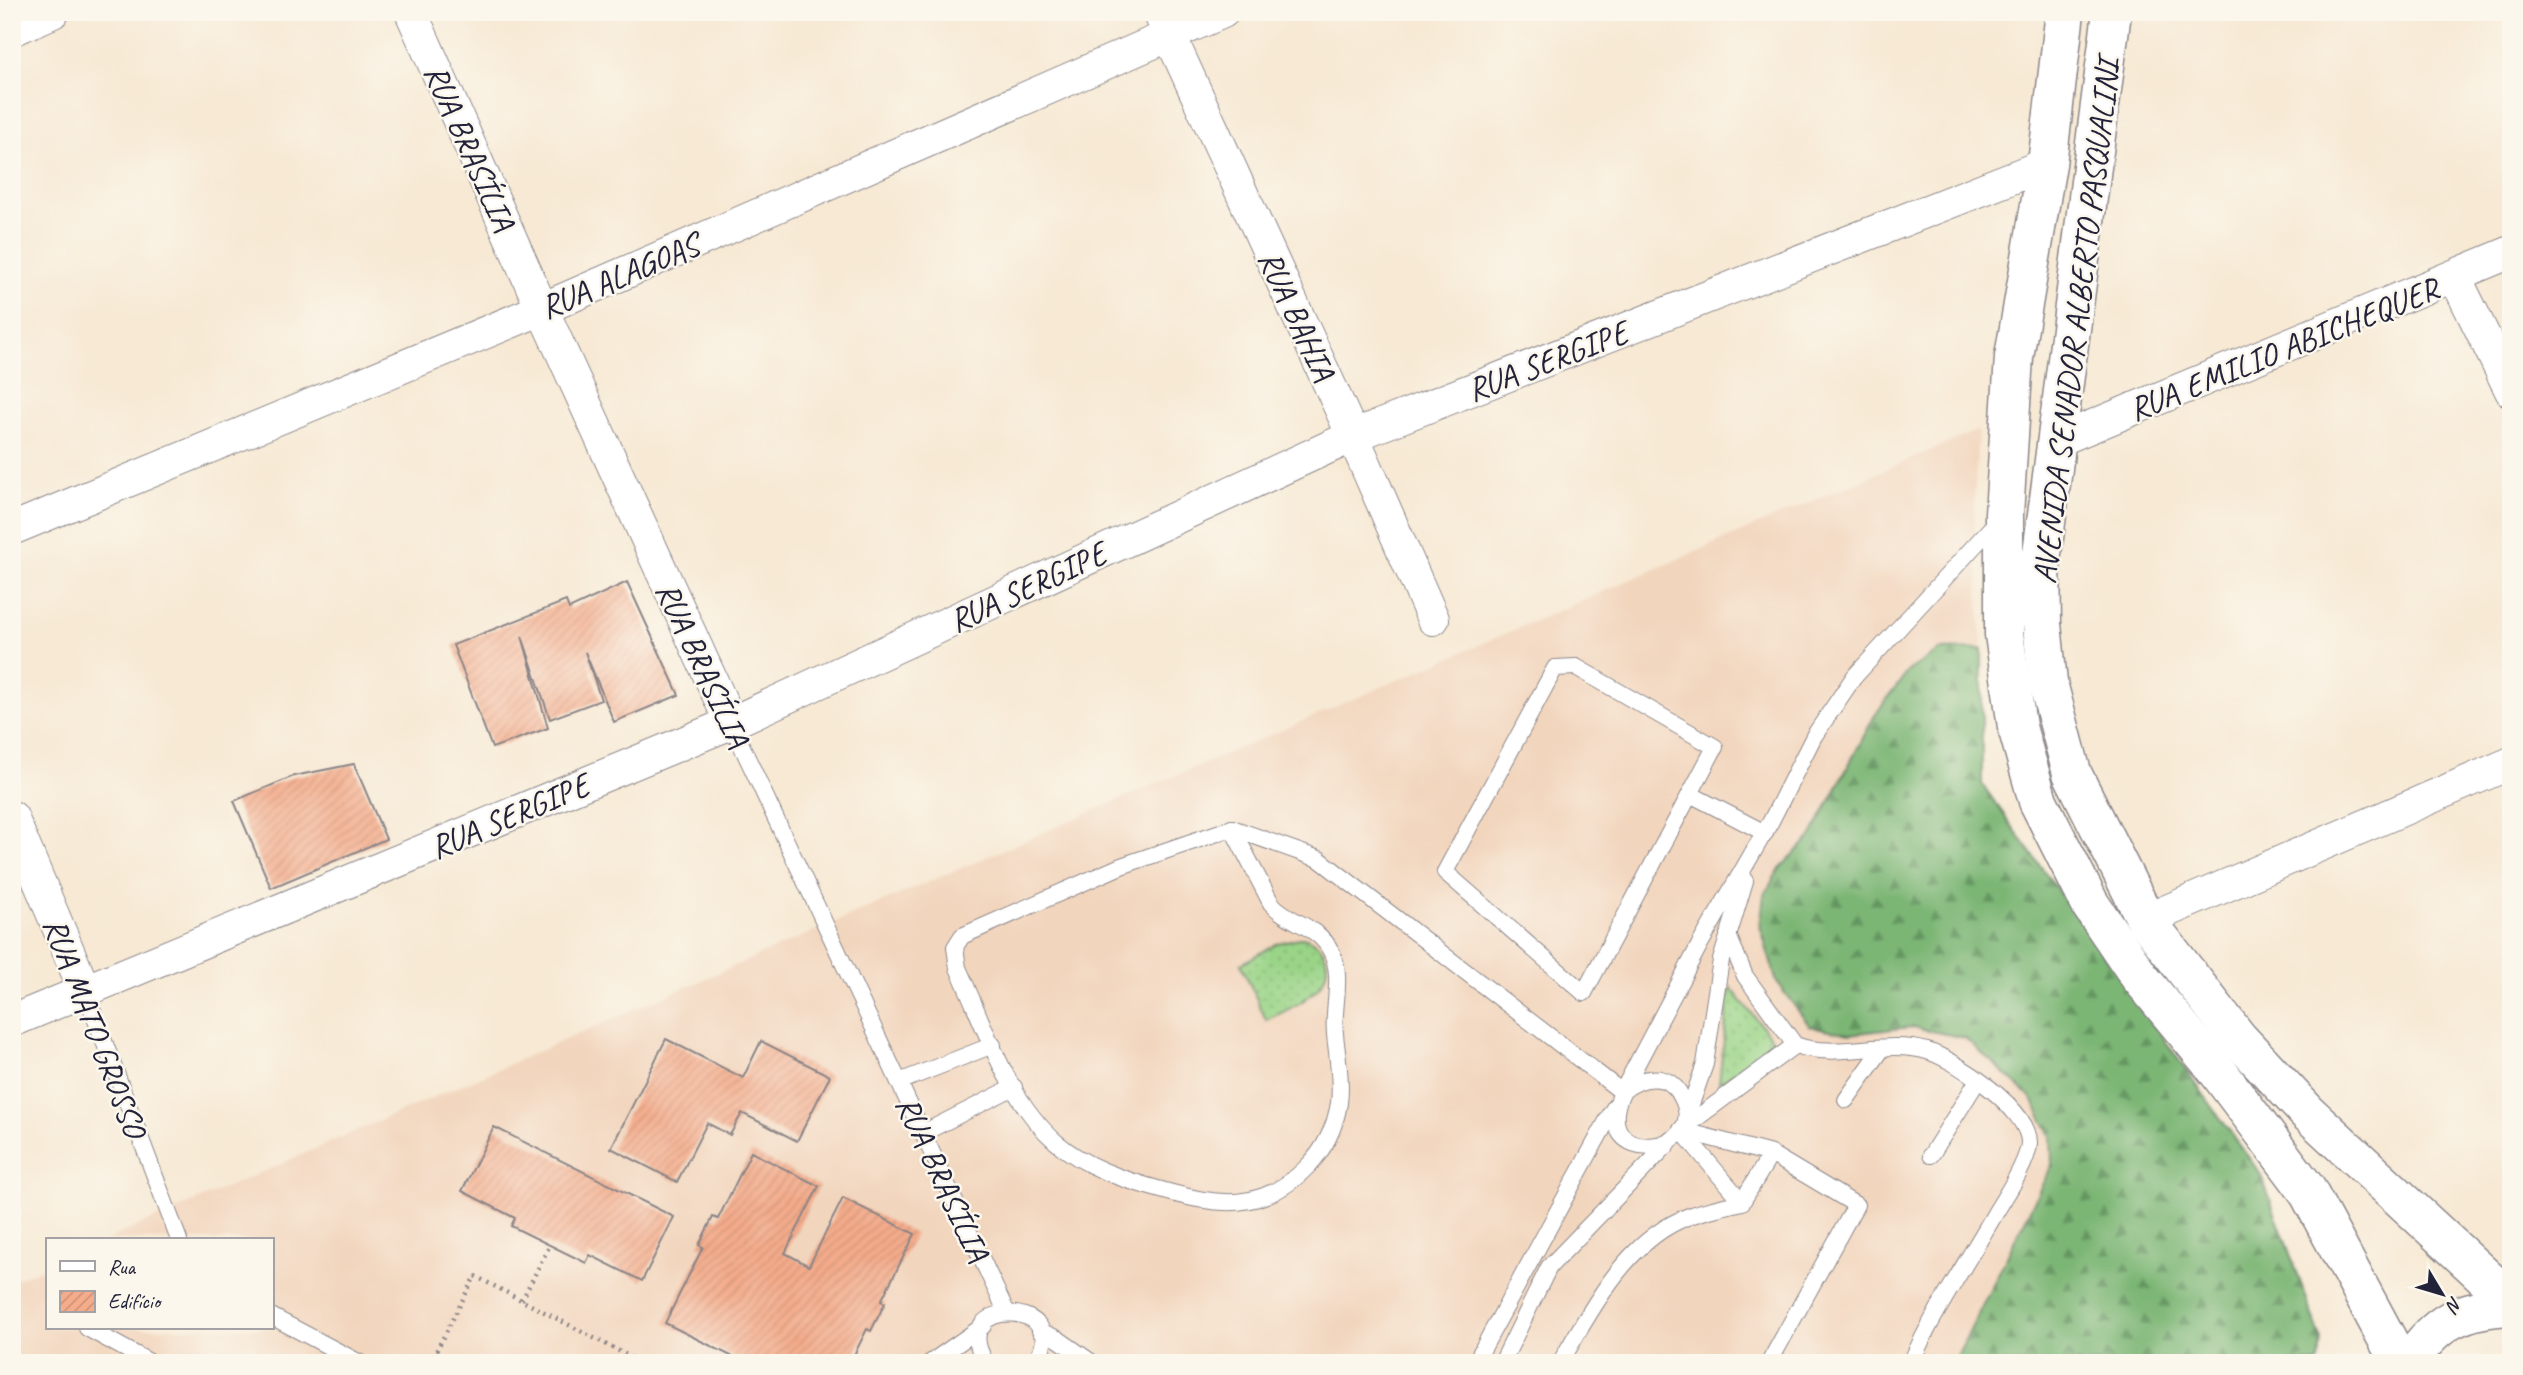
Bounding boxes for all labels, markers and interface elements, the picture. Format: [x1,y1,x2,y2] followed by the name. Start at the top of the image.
[2023,50,2130,586] street label: AVENIDA SENADOR ALBERTO PASQUALINI
[415,58,526,238] street label: RUA BRASÍLIA
[534,221,710,328] street label: RUA ALAGOAS
[1249,244,1346,388] street label: RUA BAHIA
[2123,266,2448,430] street label: RUA EMILIO ABICHEQUER
[1461,310,1637,411] street label: RUA SERGIPE
[942,531,1116,642] street label: RUA SERGIPE
[647,575,760,755] street label: RUA BRASÍLIA
[424,762,599,868] street label: RUA SERGIPE
[34,912,158,1147] street label: RUA MATO GROSSO
[887,1089,1000,1269] street label: RUA BRASÍLIA
[46,1238,273,1330] legend
[108,1254,136,1280] text: Rua
[2408,1260,2478,1330] north arrow
[108,1288,163,1314] text: Edifício
[2440,1292,2468,1318] text: N

